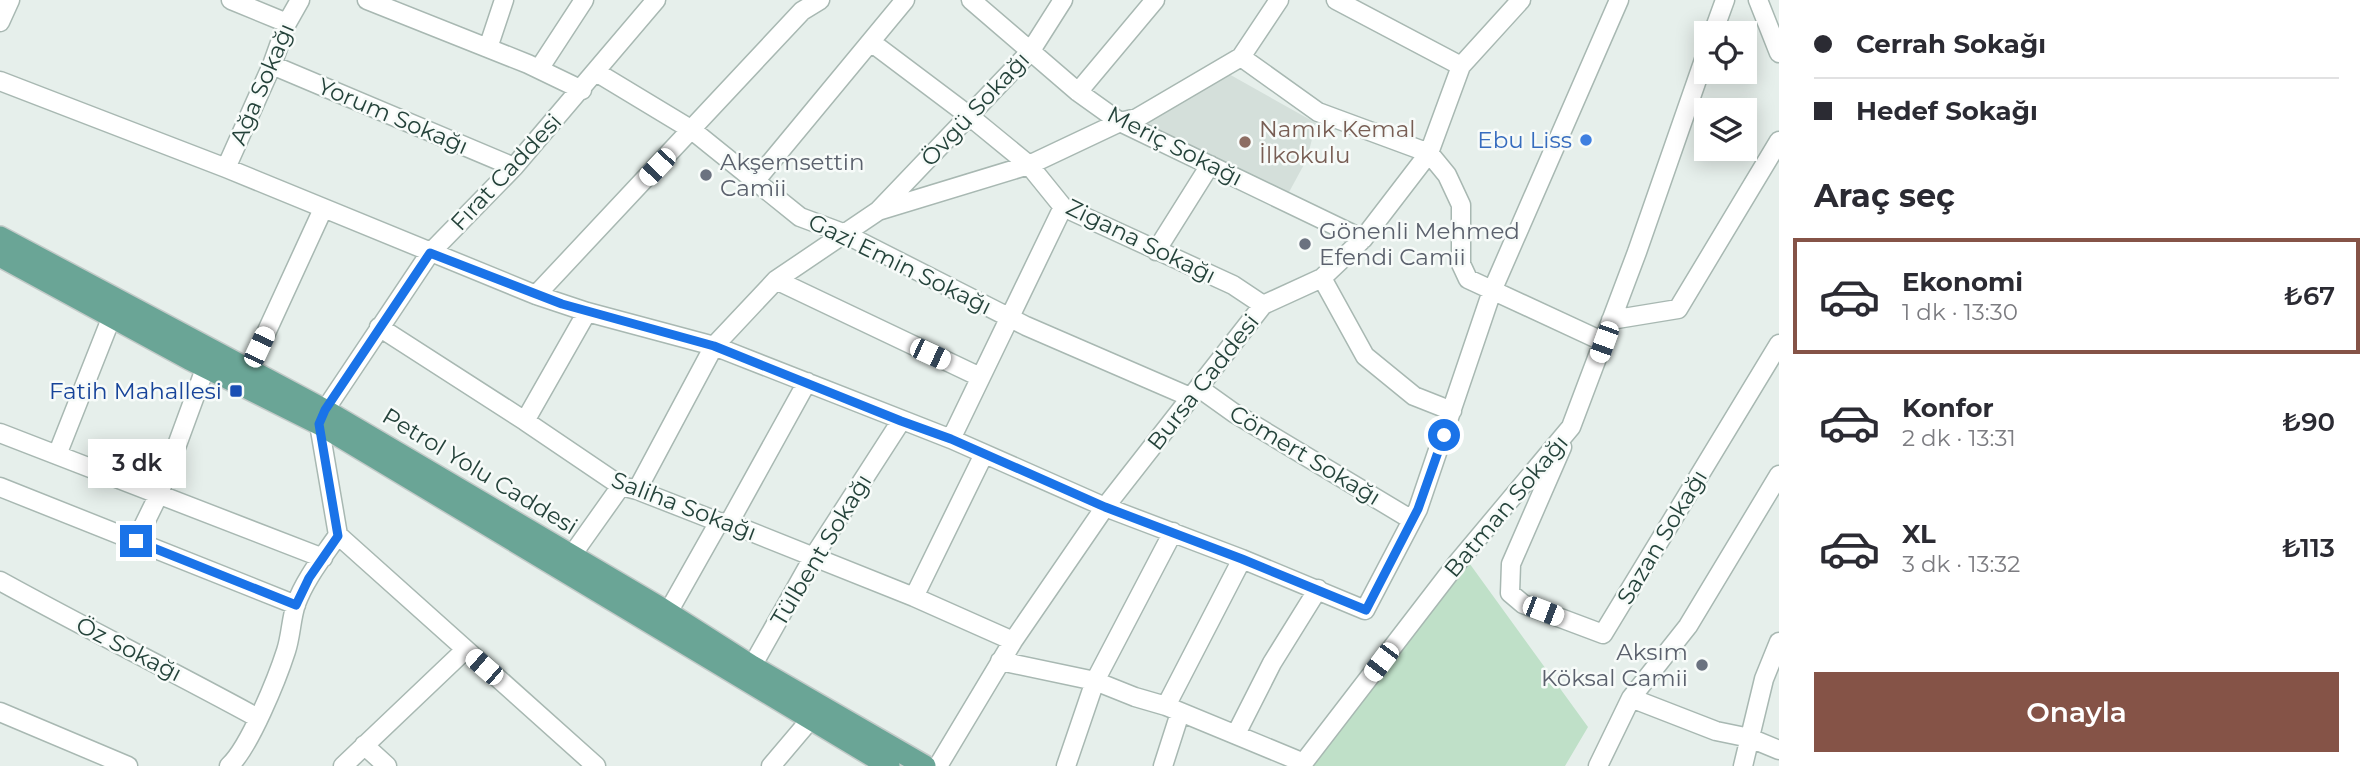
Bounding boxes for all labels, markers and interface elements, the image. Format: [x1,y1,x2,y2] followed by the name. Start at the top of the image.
[224,19,300,149] street label: Ağa Sokağı
[1694,21,1757,161] map controls
[1694,21,1757,84] button: locate
[1856,28,2046,60] text: Cerrah Sokağı
[915,46,1035,172] street label: Övgü Sokağı
[314,72,472,160] street label: Yorum Sokağı
[1856,95,2038,127] text: Hedef Sokağı
[1694,98,1757,161] button: layers
[1103,100,1247,192] street label: Meriç Sokağı
[445,108,567,236] street label: Fırat Caddesi
[1259,115,1416,169] place label: Namık Kemal İlkokulu
[1477,126,1572,154] place label: Ebu Liss
[1578,132,1594,148] marker: Ebu Liss
[1237,134,1253,150] marker: Namık Kemal İlkokulu
[635,144,680,190] car
[720,148,865,202] place label: Akşemsettin Camii
[698,167,714,183] marker: Akşemsettin Camii
[1814,176,1955,215] text: Araç seç
[1062,193,1220,289] street label: Zigana Sokağı
[804,207,996,321] street label: Gazi Emin Sokağı
[1319,217,1520,271] place label: Gönenli Mehmed Efendi Camii
[1297,236,1313,252] marker: Gönenli Mehmed Efendi Camii
[1818,265,1881,328] icon: car
[1902,266,2023,298] text: Ekonomi
[2284,280,2335,312] text: ₺67
[1902,298,2018,326] text: 1 dk · 13:30
[1141,308,1265,456] street label: Bursa Caddesi
[1587,319,1622,365] car
[241,324,278,370] car
[907,336,954,372] car
[49,377,222,405] place label: Fatih Mahallesi
[228,383,244,399] marker: Fatih Mahallesi
[1818,391,1881,454] icon: car
[1902,392,1994,424] text: Konfor
[1224,399,1386,511] street label: Cömert Sokağı
[377,402,583,540] street label: Petrol Yolu Caddesi
[2282,406,2335,438] text: ₺90
[1428,419,1460,451] route start
[1902,424,2016,452] text: 2 dk · 13:31
[1438,429,1574,583] street label: Batman Sokağı
[87,440,185,489] callout: 3 dk
[112,449,162,477] text: 3 dk
[1611,465,1713,609] street label: Sazan Sokağı
[608,466,760,546] street label: Saliha Sokağı
[765,469,877,631] street label: Tülbent Sokağı
[1818,517,1881,580] icon: car
[1902,518,1936,550] text: XL
[120,525,152,557] route end
[2282,532,2335,564] text: ₺113
[1902,550,2020,578] text: 3 dk · 13:32
[1520,594,1567,628] car
[72,610,186,688] street label: Öz Sokağı
[1541,638,1688,692] place label: Aksım Köksal Camii
[1360,639,1403,685] car
[462,645,507,689] car
[1694,657,1710,673] marker: Aksım Köksal Camii
[1814,672,2339,752] button: Onayla

